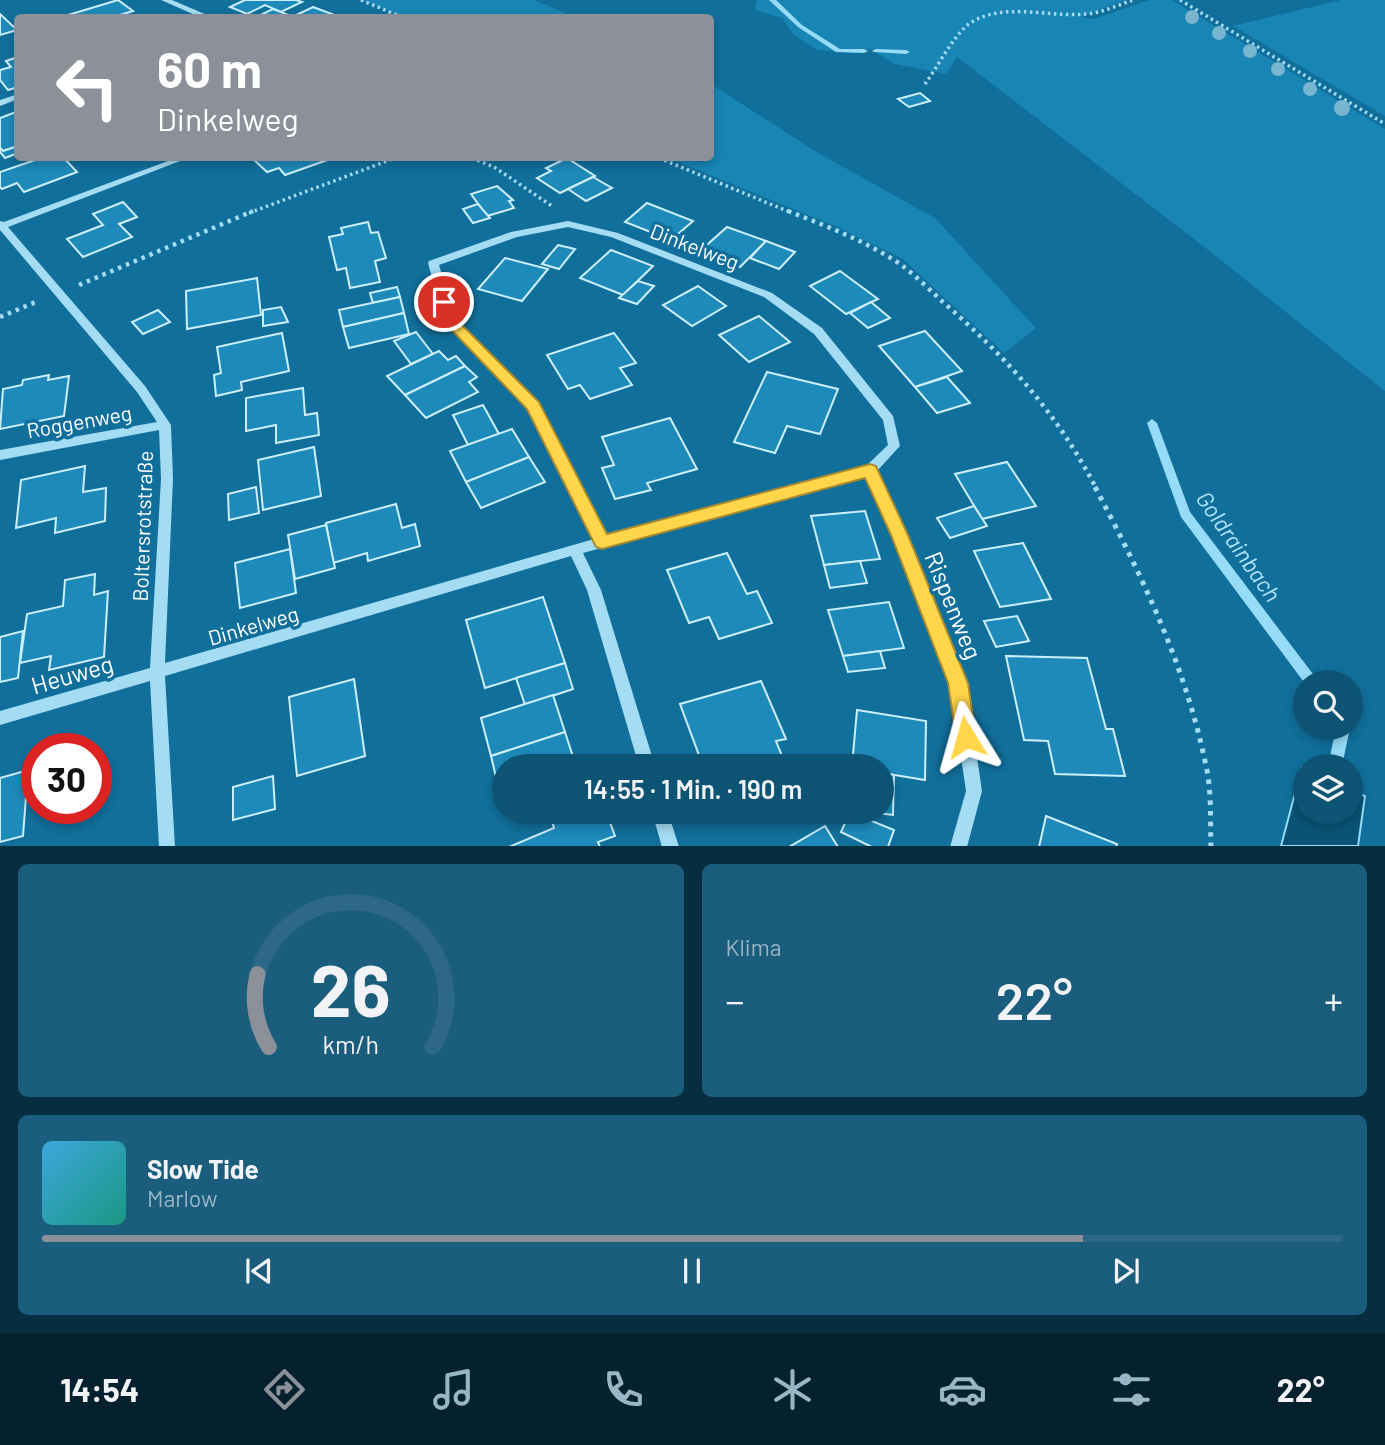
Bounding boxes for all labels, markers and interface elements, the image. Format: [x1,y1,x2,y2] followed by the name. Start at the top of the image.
[157,39,262,98] text: 60 m
[42,42,133,133] icon: left
[157,99,299,137] text: Dinkelweg
[647,218,743,274] street label: Dinkelweg
[414,272,474,332] pin
[425,283,463,321] icon: arrive
[25,399,133,443] street label: Roggenweg
[127,450,157,602] street label: Boltersrotstraße
[1191,485,1287,607] water label: Goldrainbach
[919,547,989,663] street label: Rispenweg
[205,600,301,650] street label: Dinkelweg
[28,649,116,699] street label: Heuweg
[1293,670,1363,824] map controls
[1293,670,1363,740] button: search
[929,700,1003,774] position arrow
[21,733,112,824] speed limit sign: 30
[1293,754,1363,824] button: layers
[584,773,802,804] text: 14:55 · 1 Min. · 190 m
[726,933,781,961] text: Klima
[311,944,391,1032] text: 26
[996,968,1073,1030] text: 22°
[726,977,745,1023] text: −
[1324,977,1343,1023] text: +
[322,1028,379,1058] text: km/h
[147,1153,259,1184] text: Slow Tide
[147,1184,218,1212] text: Marlow
[240,1252,278,1290] icon: previous
[673,1252,711,1290] icon: pause
[1107,1252,1145,1290] icon: next
[260,1365,309,1414] icon: directions
[429,1365,478,1414] icon: music
[599,1365,648,1414] icon: phone
[768,1365,817,1414] icon: climate
[938,1365,987,1414] icon: car
[1107,1365,1156,1414] icon: filters
[60,1370,139,1408] text: 14:54
[1277,1370,1325,1408] text: 22°

